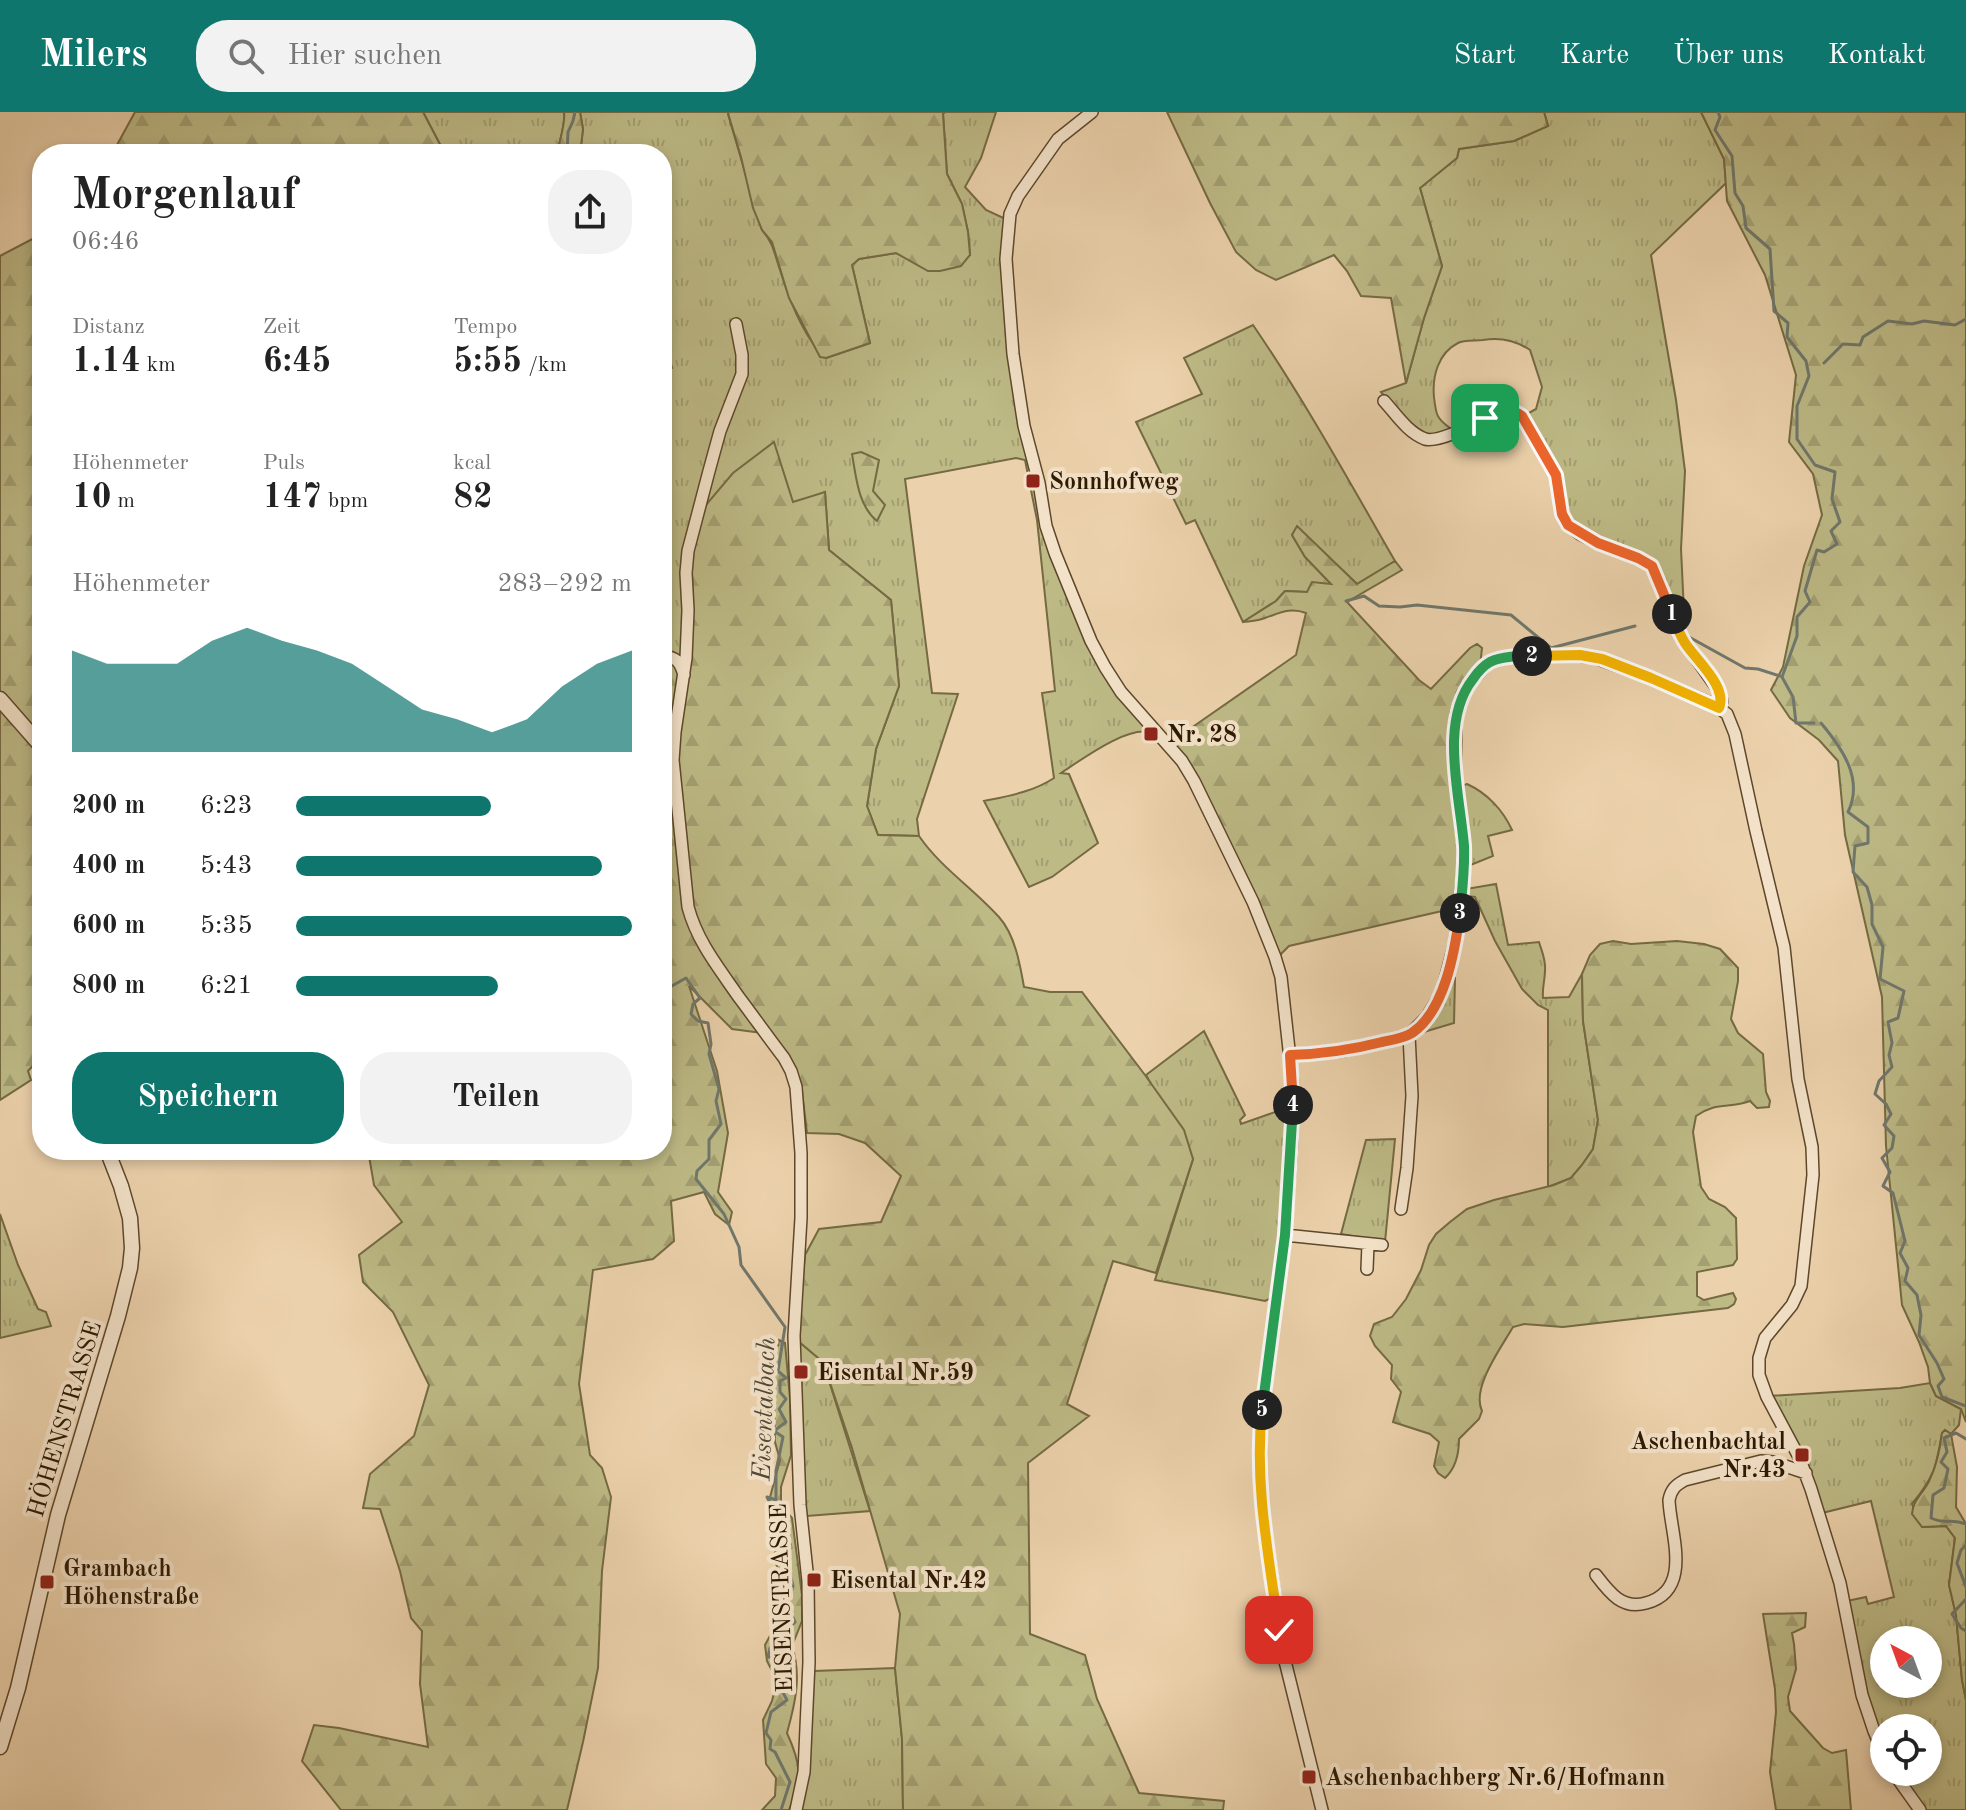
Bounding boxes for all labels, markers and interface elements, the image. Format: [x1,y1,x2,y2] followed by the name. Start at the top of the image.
[196,20,756,92] search box
[224,34,268,78] icon: search
[40,37,148,75] text: Milers
[288,41,442,71] text: Hier suchen
[1454,42,1516,70] text: Start
[1560,42,1629,70] text: Karte
[1673,42,1784,70] text: Über uns
[1828,42,1926,70] text: Kontakt
[548,170,632,254] button: share
[72,174,298,218] text: Morgenlauf
[72,229,140,255] text: 06:46
[72,316,145,338] text: Distanz
[263,316,301,338] text: Zeit
[453,316,517,338] text: Tempo
[72,345,141,379] text: 1.14
[263,345,331,379] text: 6:45
[453,345,522,379] text: 5:55
[141,354,176,376] text: km
[522,354,567,376] text: /km
[1451,384,1519,452] pin
[1463,396,1507,440] icon: arrive
[72,452,189,474] text: Höhenmeter
[263,452,305,474] text: Puls
[453,452,491,474] text: kcal
[1049,471,1179,495] place label: Sonnhofweg
[1024,472,1042,490] marker: Sonnhofweg
[72,481,111,515] text: 10
[263,481,322,515] text: 147
[453,481,493,515] text: 82
[111,490,135,512] text: m
[322,490,368,512] text: bpm
[72,571,210,597] text: Höhenmeter
[497,571,632,597] text: 283–292 m
[1652,594,1692,634] pin: 1
[1666,603,1678,625] text: 1
[1512,636,1552,676] pin: 2
[1526,645,1538,667] text: 2
[1167,724,1237,748] place label: Nr. 28
[1142,725,1160,743] marker: Nr. 28
[72,793,145,819] text: 200 m
[200,793,253,819] text: 6:23
[72,853,145,879] text: 400 m
[200,853,253,879] text: 5:43
[1440,893,1480,933] pin: 3
[1454,902,1466,924] text: 3
[72,913,145,939] text: 600 m
[200,913,253,939] text: 5:35
[72,973,145,999] text: 800 m
[200,973,253,999] text: 6:21
[72,1052,344,1144] button: Speichern
[360,1052,632,1144] button: Teilen
[1273,1085,1313,1125] pin: 4
[1287,1094,1299,1116] text: 4
[21,1318,107,1520] street label: HÖHENSTRASSE
[749,1337,781,1482] water label: Eisentalbach
[817,1361,974,1386] place label: Eisental Nr.59
[792,1363,810,1381] marker: Eisental Nr.59
[1242,1390,1282,1430] pin: 5
[1256,1399,1268,1421] text: 5
[1630,1431,1786,1483] place label: Aschenbachtal Nr.43
[1793,1446,1811,1464] marker: Aschenbachtal Nr.43
[768,1503,798,1693] street label: EISENSTRASSE
[63,1558,199,1610] place label: Grambach Höhenstraße
[830,1570,987,1594] place label: Eisental Nr.42
[805,1571,823,1589] marker: Eisental Nr.42
[38,1573,56,1591] marker: Grambach Höhenstraße
[1245,1596,1313,1664] pin
[1257,1608,1301,1652] icon: check
[1870,1626,1942,1698] north arrow
[1870,1626,1942,1786] map controls
[1870,1714,1942,1786] button: locate
[1325,1767,1665,1791] place label: Aschenbachberg Nr.6/Hofmann
[1300,1768,1318,1786] marker: Aschenbachberg Nr.6/Hofmann

